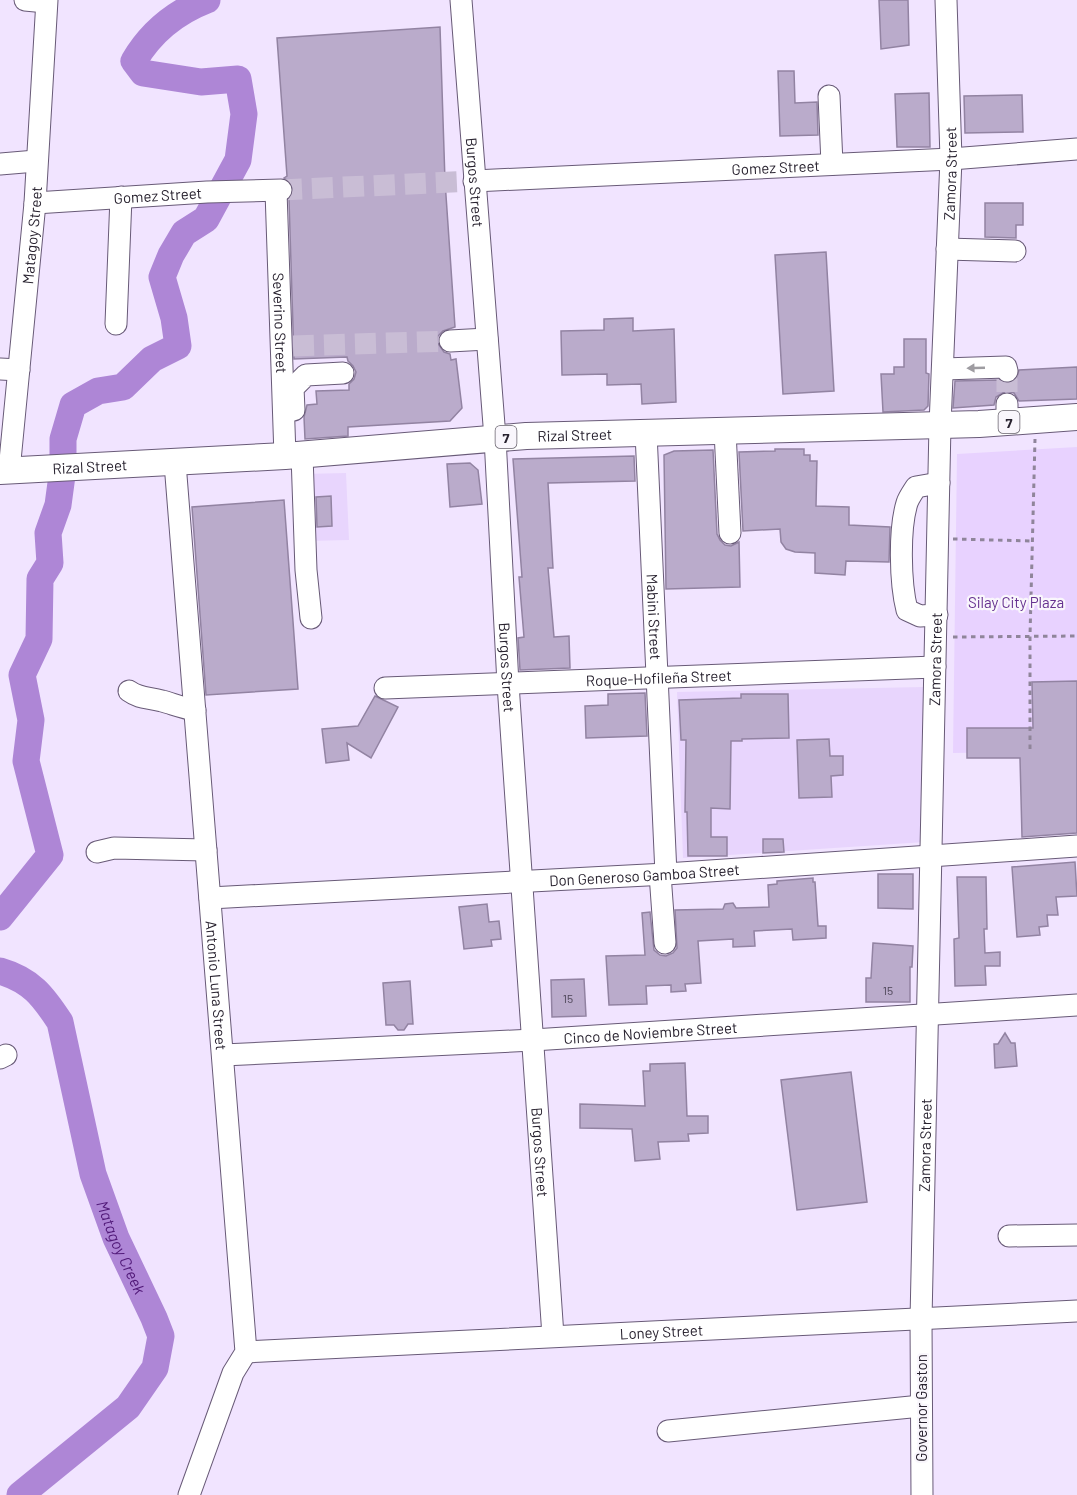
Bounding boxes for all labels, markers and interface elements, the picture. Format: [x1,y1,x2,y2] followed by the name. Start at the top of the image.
[939,126,960,221] street label: Zamora Street
[463,137,488,228] street label: Burgos Street
[731,156,820,178] street label: Gomez Street
[113,183,202,207] street label: Gomez Street
[18,186,45,285] street label: Matagoy Street
[270,272,291,374] street label: Severino Street
[967,364,986,373] one-way arrow
[998,411,1020,433] road number: 7
[537,425,612,445] street label: Rizal Street
[496,426,516,448] road number: 7
[52,455,128,477] street label: Rizal Street
[643,573,665,660] street label: Mabini Street
[968,593,1064,611] park label: Silay City Plaza
[925,612,945,706] street label: Zamora Street
[496,622,519,713] street label: Burgos Street
[586,666,732,689] street label: Roque-Hofileña Street
[549,860,740,889] street label: Don Generoso Gamboa Street
[203,920,231,1051] street label: Antonio Luna Street
[883,983,893,997] house number: 15
[563,991,573,1005] house number: 15
[563,1018,738,1047] street label: Cinco de Noviembre Street
[915,1098,935,1192] street label: Zamora Street
[528,1107,552,1198] street label: Burgos Street
[94,1198,151,1297] water label: Matagoy Creek
[619,1320,704,1343] street label: Loney Street
[912,1354,930,1462] street label: Governor Gaston

